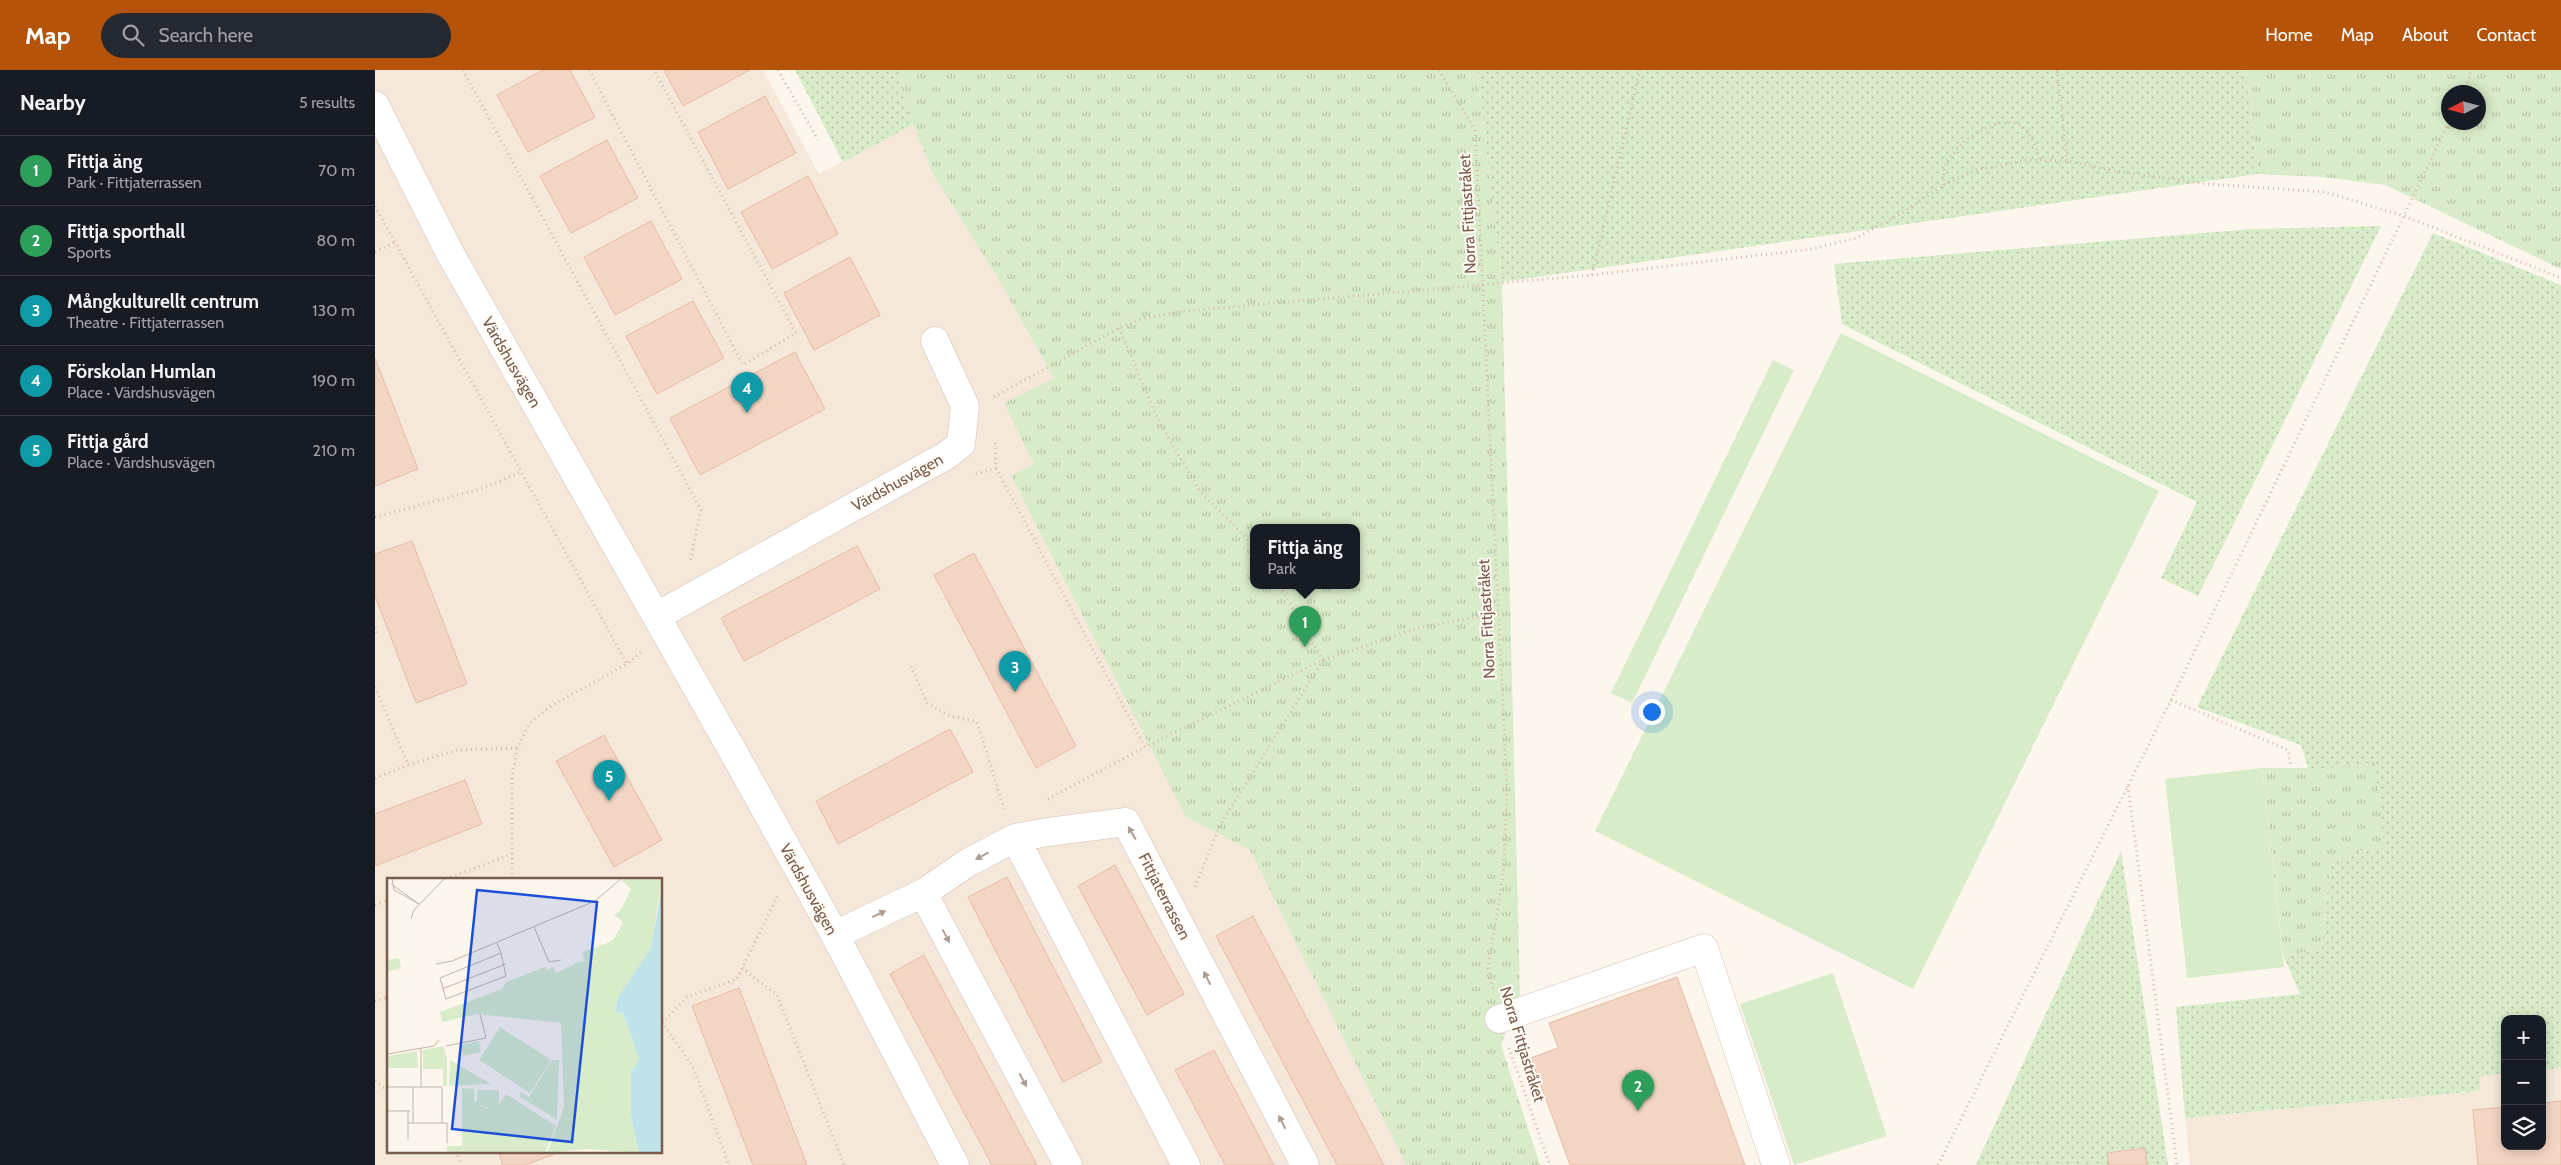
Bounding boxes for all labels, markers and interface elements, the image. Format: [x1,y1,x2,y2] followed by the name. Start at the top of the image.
[101,13,451,58] search box
[25,21,71,50] text: Map
[119,21,147,49] icon: search
[159,24,253,47] text: Search here
[2265,24,2313,46] text: Home
[2341,24,2374,46] text: Map
[2402,24,2448,46] text: About
[2476,24,2536,46] text: Contact
[2441,85,2486,130] north arrow
[20,90,86,115] text: Nearby
[299,93,355,112] text: 5 results
[67,150,142,173] text: Fittja äng
[1455,153,1480,274] street label: Norra Fittjastråket
[33,161,39,180] text: 1
[318,161,355,180] text: 70 m
[67,173,202,192] text: Park · Fittjaterrassen
[67,220,185,243] text: Fittja sporthall
[32,231,40,250] text: 2
[317,231,355,250] text: 80 m
[67,243,111,262] text: Sports
[67,290,259,313] text: Mångkulturellt centrum
[32,301,40,320] text: 3
[312,301,355,320] text: 130 m
[67,313,224,332] text: Theatre · Fittjaterrassen
[478,314,545,411] street label: Värdshusvägen
[67,360,216,383] text: Förskolan Humlan
[31,371,41,390] text: 4
[312,371,355,390] text: 190 m
[731,372,763,413] pin: 4
[67,383,215,402] text: Place · Värdshusvägen
[67,430,149,453] text: Fittja gård
[32,441,40,460] text: 5
[313,441,355,460] text: 210 m
[848,450,946,515] street label: Värdshusvägen
[67,453,215,472] text: Place · Värdshusvägen
[1250,524,1360,589] popup
[1267,536,1343,559] text: Fittja äng
[1474,558,1499,679] street label: Norra Fittjastråket
[1267,559,1296,578] text: Park
[1289,606,1321,647] pin: 1
[999,651,1031,692] pin: 3
[1639,699,1665,725] your location
[593,760,625,801] pin: 5
[1128,826,1136,841] one-way arrow
[776,840,841,938] street label: Värdshusvägen
[1135,850,1195,943] street label: Fittjaterrassen
[974,852,989,860] one-way arrow
[387,878,663,1152] inset map
[872,910,886,918] one-way arrow
[942,929,950,944] one-way arrow
[1203,970,1211,985] one-way arrow
[1496,984,1549,1105] street label: Norra Fittjastråket
[2501,1015,2546,1150] map controls
[2501,1015,2546,1060] button: +
[2501,1060,2546,1105] button: −
[1622,1070,1654,1111] pin: 2
[1019,1072,1027,1087] one-way arrow
[2501,1105,2546,1150] button: layers
[1278,1115,1286,1129] one-way arrow

